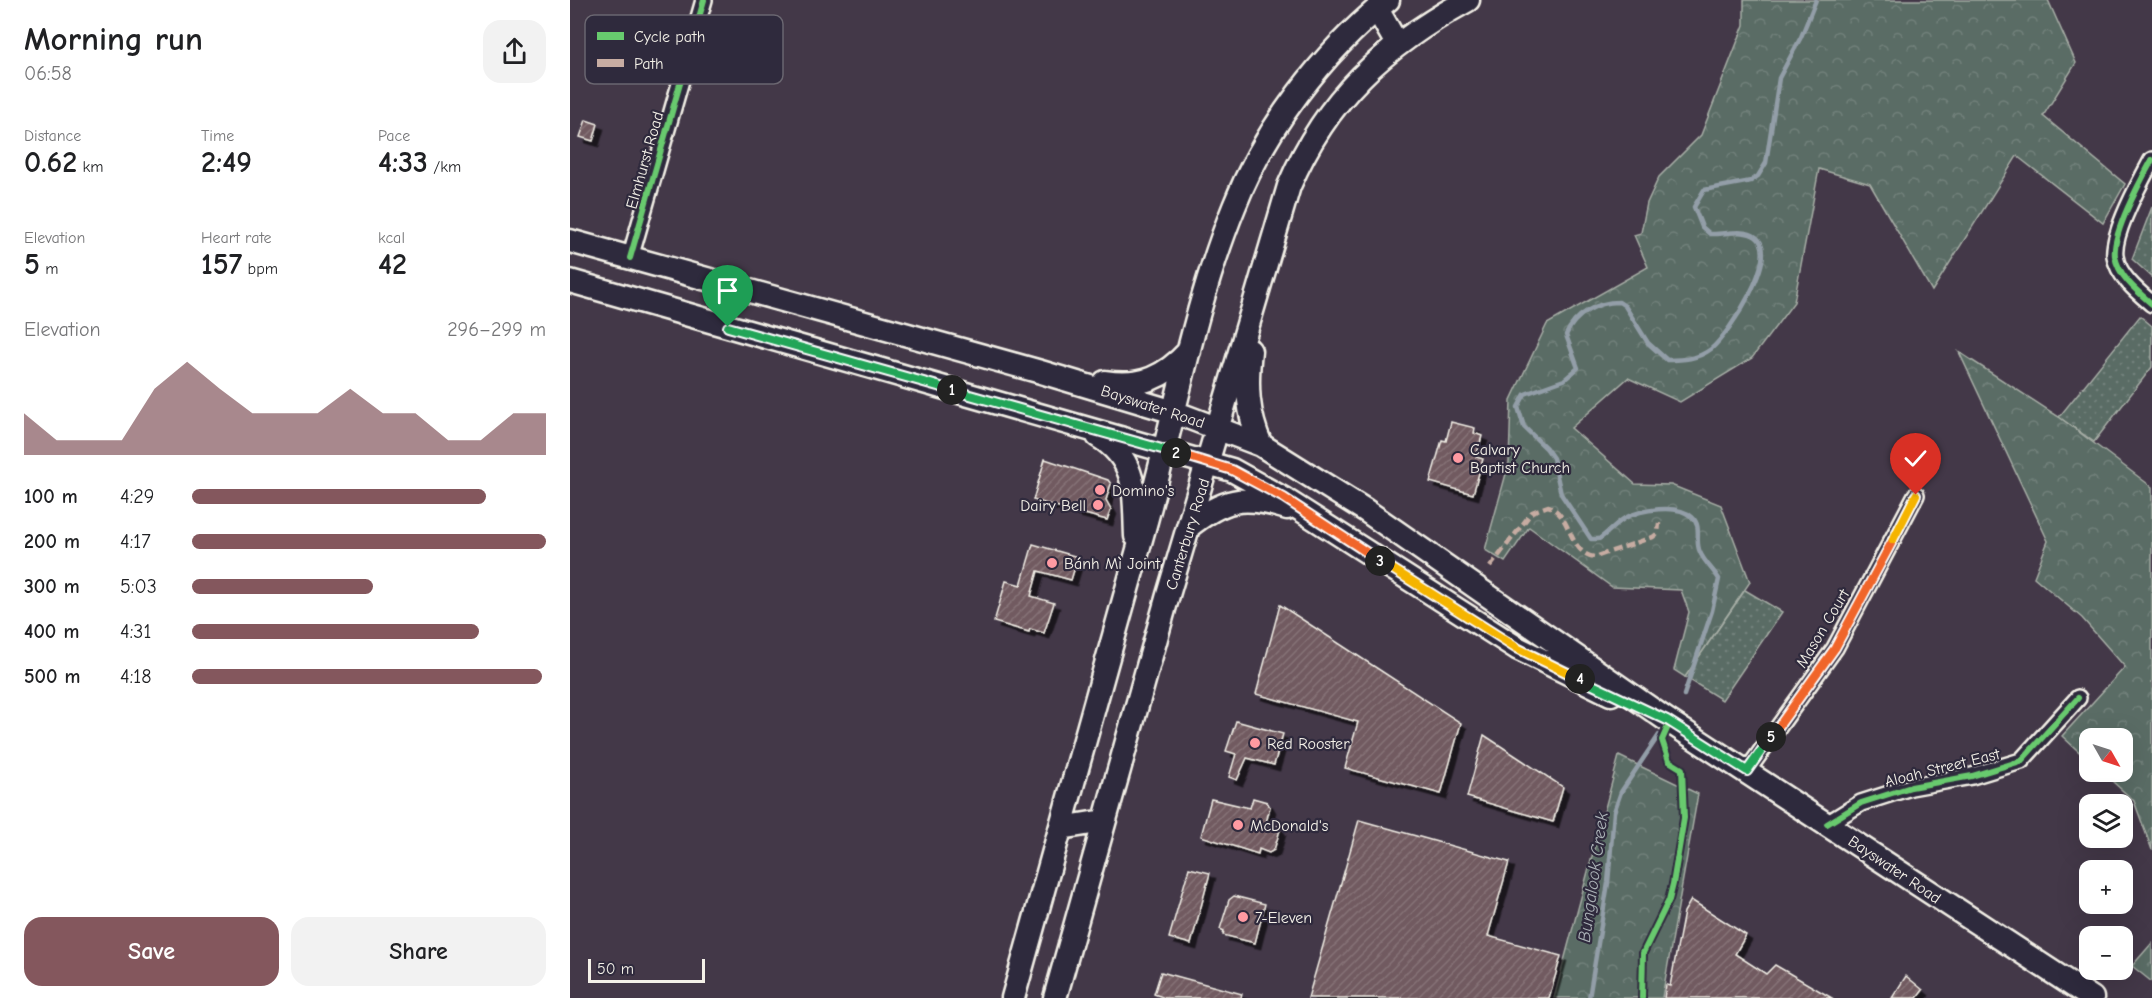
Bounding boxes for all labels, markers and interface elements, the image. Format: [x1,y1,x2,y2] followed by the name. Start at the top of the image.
[585,15,783,84] legend
[24,20,203,58] text: Morning run
[483,20,546,83] button: share
[634,28,705,46] text: Cycle path
[634,55,664,73] text: Path
[24,62,72,85] text: 06:58
[622,109,667,211] street label: Elmhurst Road
[24,127,81,145] text: Distance
[201,127,234,145] text: Time
[378,127,410,145] text: Pace
[24,145,77,180] text: 0.62
[201,145,252,180] text: 2:49
[378,145,428,180] text: 4:33
[77,158,104,176] text: km
[428,158,461,176] text: /km
[24,229,85,247] text: Elevation
[201,229,272,247] text: Heart rate
[378,229,405,247] text: kcal
[24,247,40,282] text: 5
[201,247,242,282] text: 157
[378,247,407,282] text: 42
[40,260,59,278] text: m
[242,260,278,278] text: bpm
[702,265,753,327] pin
[711,274,744,307] icon: arrive
[24,318,101,341] text: Elevation
[447,318,546,341] text: 296–299 m
[937,375,967,405] pin: 1
[949,381,955,399] text: 1
[1099,382,1207,432] street label: Bayswater Road
[1890,433,1941,495] pin
[1161,438,1191,468] pin: 2
[1470,441,1570,477] place label: Calvary Baptist Church
[1899,442,1932,475] icon: check
[1172,444,1180,462] text: 2
[1451,451,1465,465] marker: Calvary Baptist Church
[1162,476,1213,592] street label: Canterbury Road
[1112,482,1175,500] place label: Domino's
[1093,483,1107,497] marker: Domino's
[24,485,78,508] text: 100 m
[120,485,154,508] text: 4:29
[1020,497,1086,515] place label: Dairy Bell
[1091,498,1105,512] marker: Dairy Bell
[24,530,80,553] text: 200 m
[120,530,151,553] text: 4:17
[1365,546,1395,576] pin: 3
[1376,552,1384,570] text: 3
[1064,555,1161,573] place label: Bánh Mì Joint
[1045,556,1059,570] marker: Bánh Mì Joint
[24,575,80,598] text: 300 m
[120,575,157,598] text: 5:03
[1792,586,1854,671] street label: Mason Court
[24,620,79,643] text: 400 m
[120,620,151,643] text: 4:31
[1565,664,1595,694] pin: 4
[24,665,81,688] text: 500 m
[120,665,152,688] text: 4:18
[1576,670,1584,688] text: 4
[1756,722,1786,752] pin: 5
[1767,728,1775,746] text: 5
[2079,728,2133,782] north arrow
[2079,728,2133,980] map controls
[1267,735,1350,753] place label: Red Rooster
[1248,736,1262,750] marker: Red Rooster
[1883,745,2002,791] street label: Aloah Street East
[2079,794,2133,848] button: layers
[1574,810,1613,944] water label: Bungalook Creek
[1250,817,1329,835] place label: McDonald's
[1231,818,1245,832] marker: McDonald's
[1845,832,1944,907] street label: Bayswater Road
[2079,860,2133,914] button: +
[1255,909,1312,927] place label: 7-Eleven
[1236,910,1250,924] marker: 7-Eleven
[24,917,279,986] button: Save
[291,917,546,986] button: Share
[2079,926,2133,980] button: −
[588,956,705,984] scale bar
[597,960,634,978] text: 50 m

